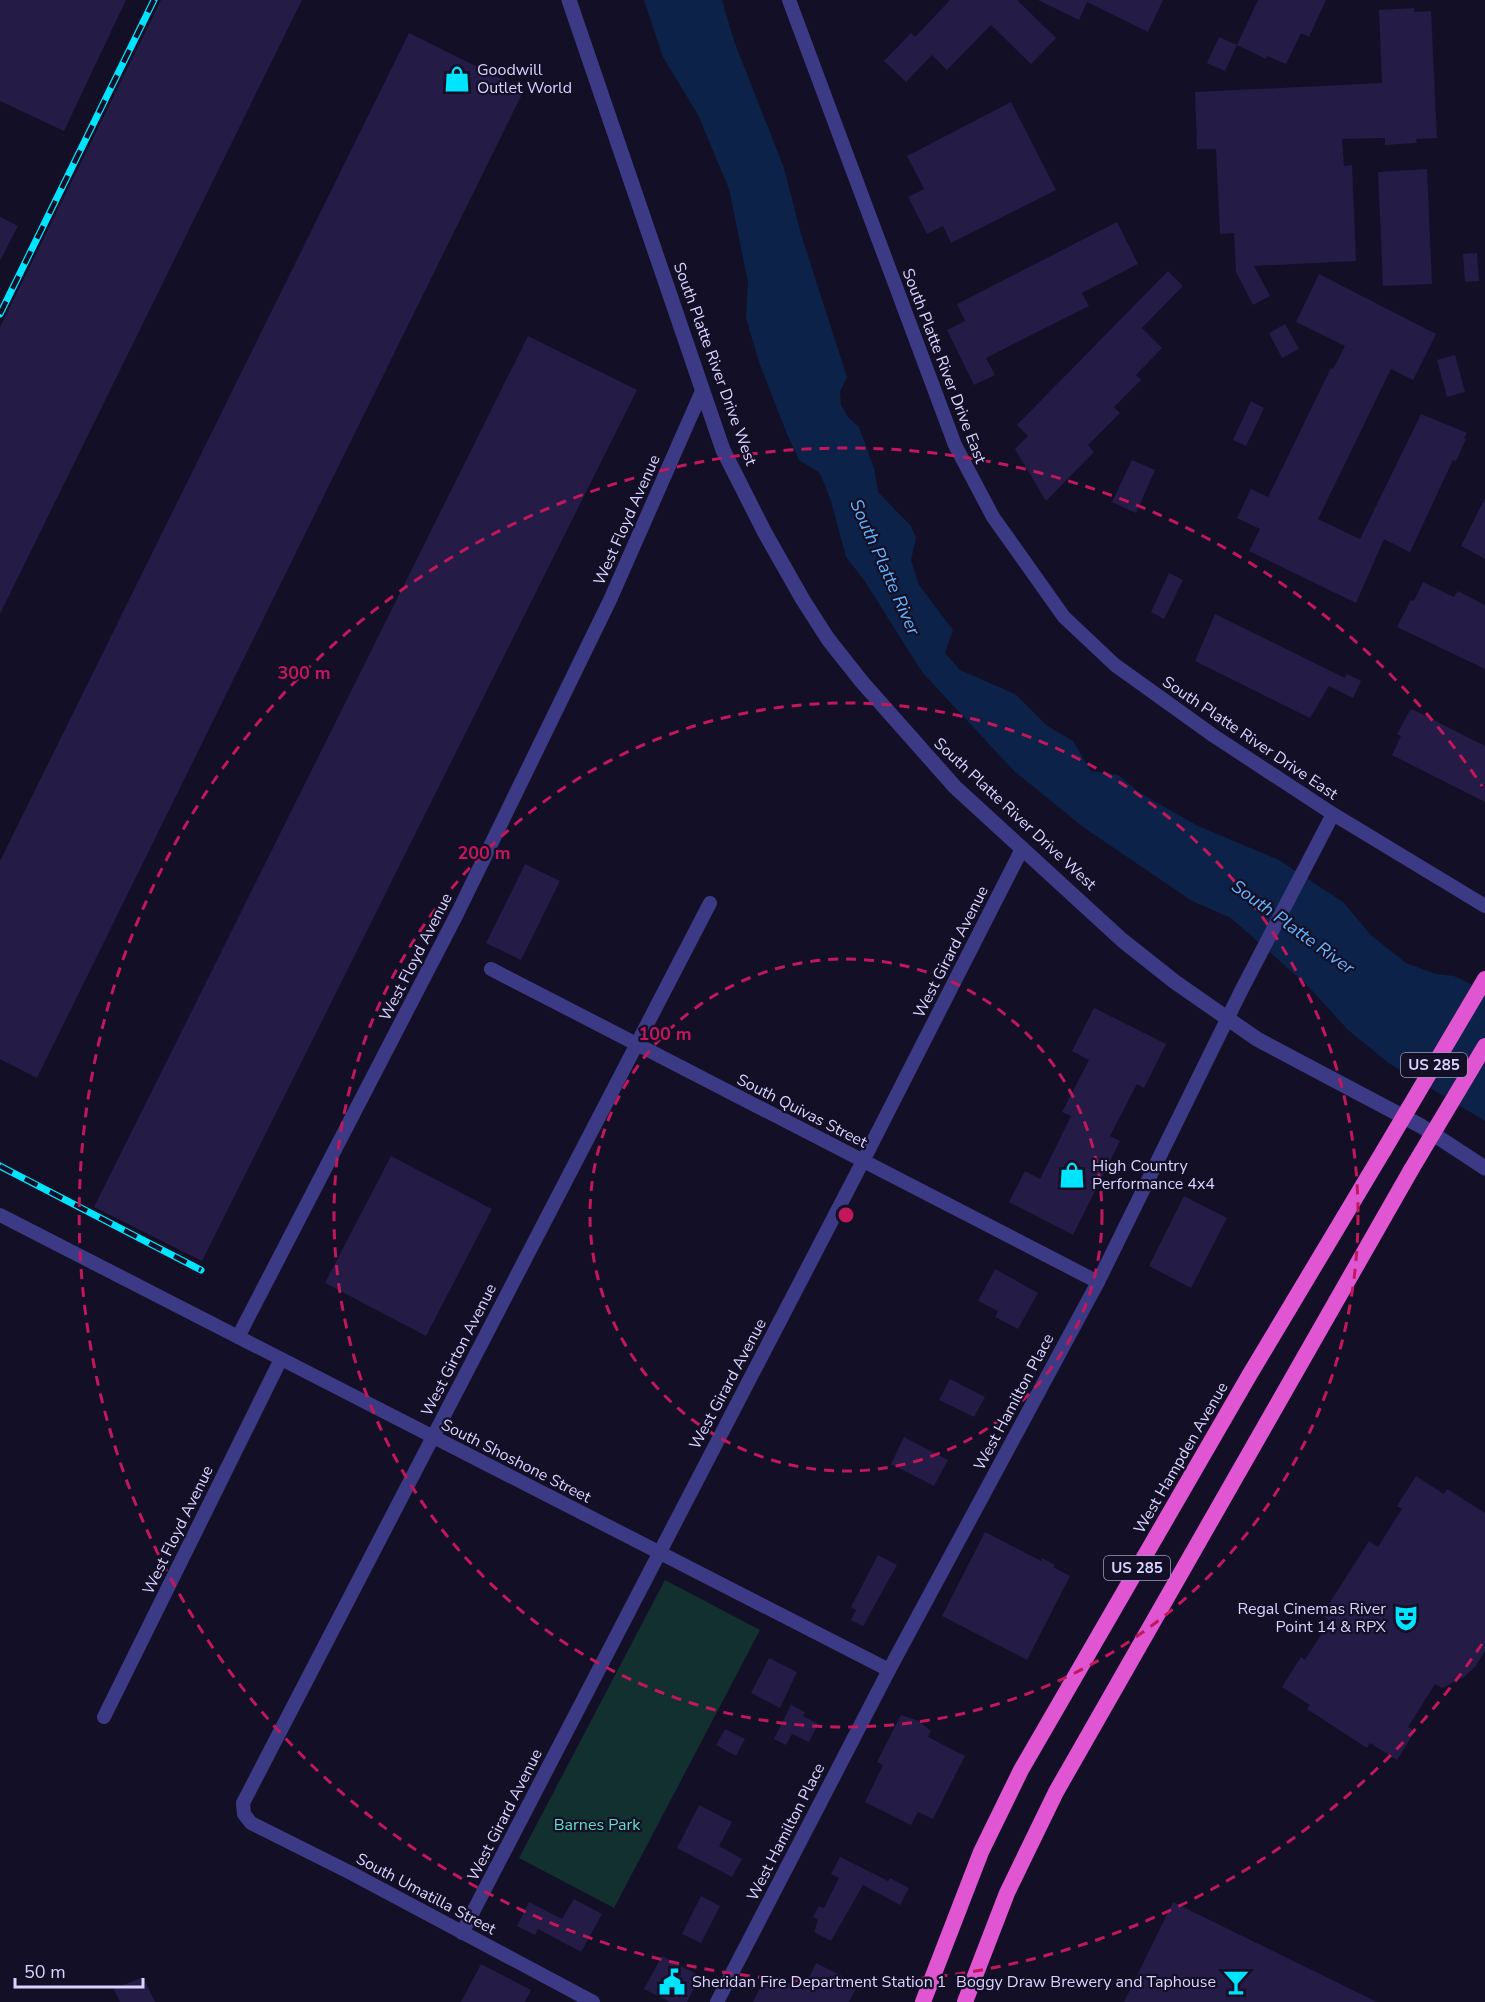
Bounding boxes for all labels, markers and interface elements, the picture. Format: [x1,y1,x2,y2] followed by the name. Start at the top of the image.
[477,59,572,99] place label: Goodwill Outlet World
[442,64,472,94] shop icon: Goodwill Outlet World
[668,259,762,469] street label: South Platte River Drive West
[897,265,992,467] street label: South Platte River Drive East
[588,451,666,589] street label: West Floyd Avenue
[844,495,926,639] water label: South Platte River
[277,661,331,685] text: 300 m
[1158,671,1342,805] street label: South Platte River Drive East
[929,733,1101,896] street label: South Platte River Drive West
[457,841,511,865] text: 200 m
[1227,874,1360,980] water label: South Platte River
[908,882,994,1022] street label: West Girard Avenue
[374,889,458,1025] street label: West Floyd Avenue
[638,1022,692,1046] text: 100 m
[1401,1053,1467,1077] road number: US 285
[733,1069,871,1154] street label: South Quivas Street
[1092,1155,1215,1195] place label: High Country Performance 4x4
[1057,1160,1087,1190] shop icon: High Country Performance 4x4
[836,1205,856,1225] centre of rings
[416,1280,502,1420] street label: West Girton Avenue
[684,1315,772,1453] street label: West Girard Avenue
[969,1330,1059,1474] street label: West Hamilton Place
[1129,1378,1233,1538] street label: West Hampden Avenue
[437,1414,595,1509] street label: South Shoshone Street
[137,1462,219,1598] street label: West Floyd Avenue
[1104,1556,1170,1580] road number: US 285
[1237,1598,1387,1638] place label: Regal Cinemas River Point 14 & RPX
[1391,1603,1421,1633] theatre icon: Regal Cinemas River Point 14 & RPX
[462,1745,548,1885] street label: West Girard Avenue
[742,1759,830,1905] street label: West Hamilton Place
[554,1814,641,1836] park label: Barnes Park
[352,1848,500,1940] street label: South Umatilla Street
[15,1951,142,1989] scale bar
[24,1960,66,1984] text: 50 m
[657,1967,687,1997] public building icon: Sheridan Fire Department Station 1
[1221,1967,1251,1997] bar icon: Boggy Draw Brewery and Taphouse
[692,1971,946,1993] place label: Sheridan Fire Department Station 1
[956,1971,1216,1993] place label: Boggy Draw Brewery and Taphouse

